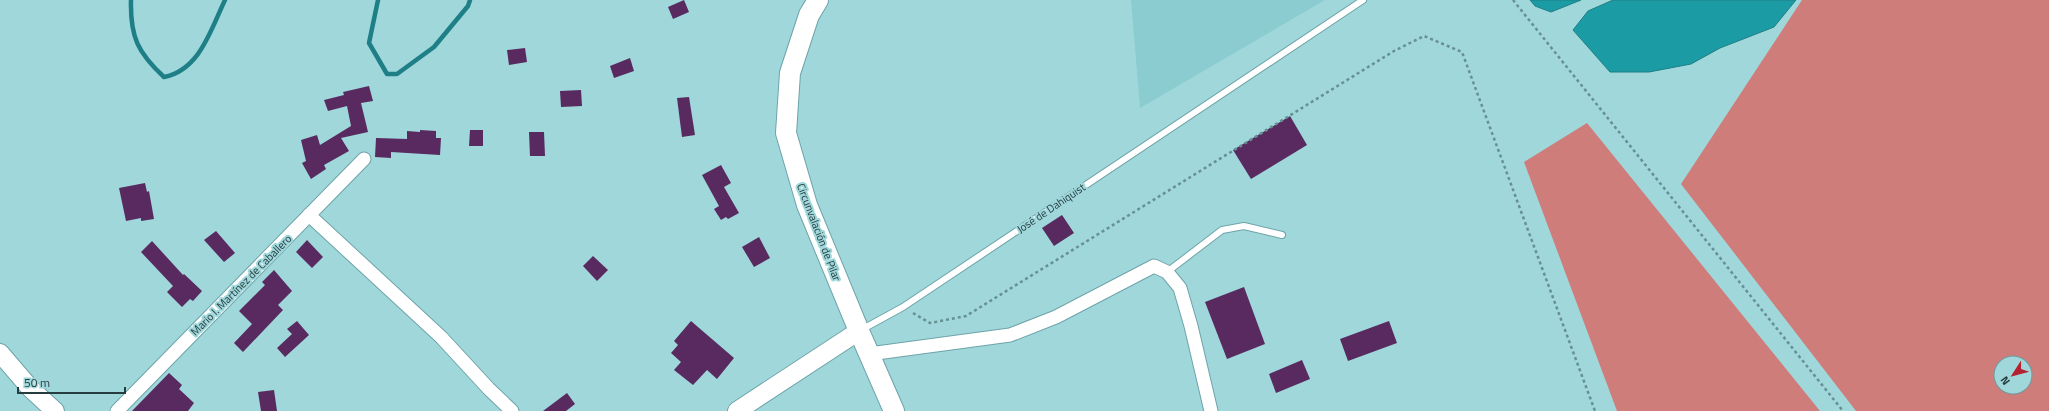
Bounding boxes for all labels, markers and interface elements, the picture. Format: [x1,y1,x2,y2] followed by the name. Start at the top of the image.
[1013,179,1089,237] street label: José de Dahiquist
[793,181,845,283] street label: Circunvalación de Pilar
[187,231,295,339] street label: Mario I. Martínez de Caballero
[1993,355,2033,395] north arrow
[18,369,125,395] scale bar
[24,373,50,392] text: 50 m
[1996,373,2014,389] text: N

